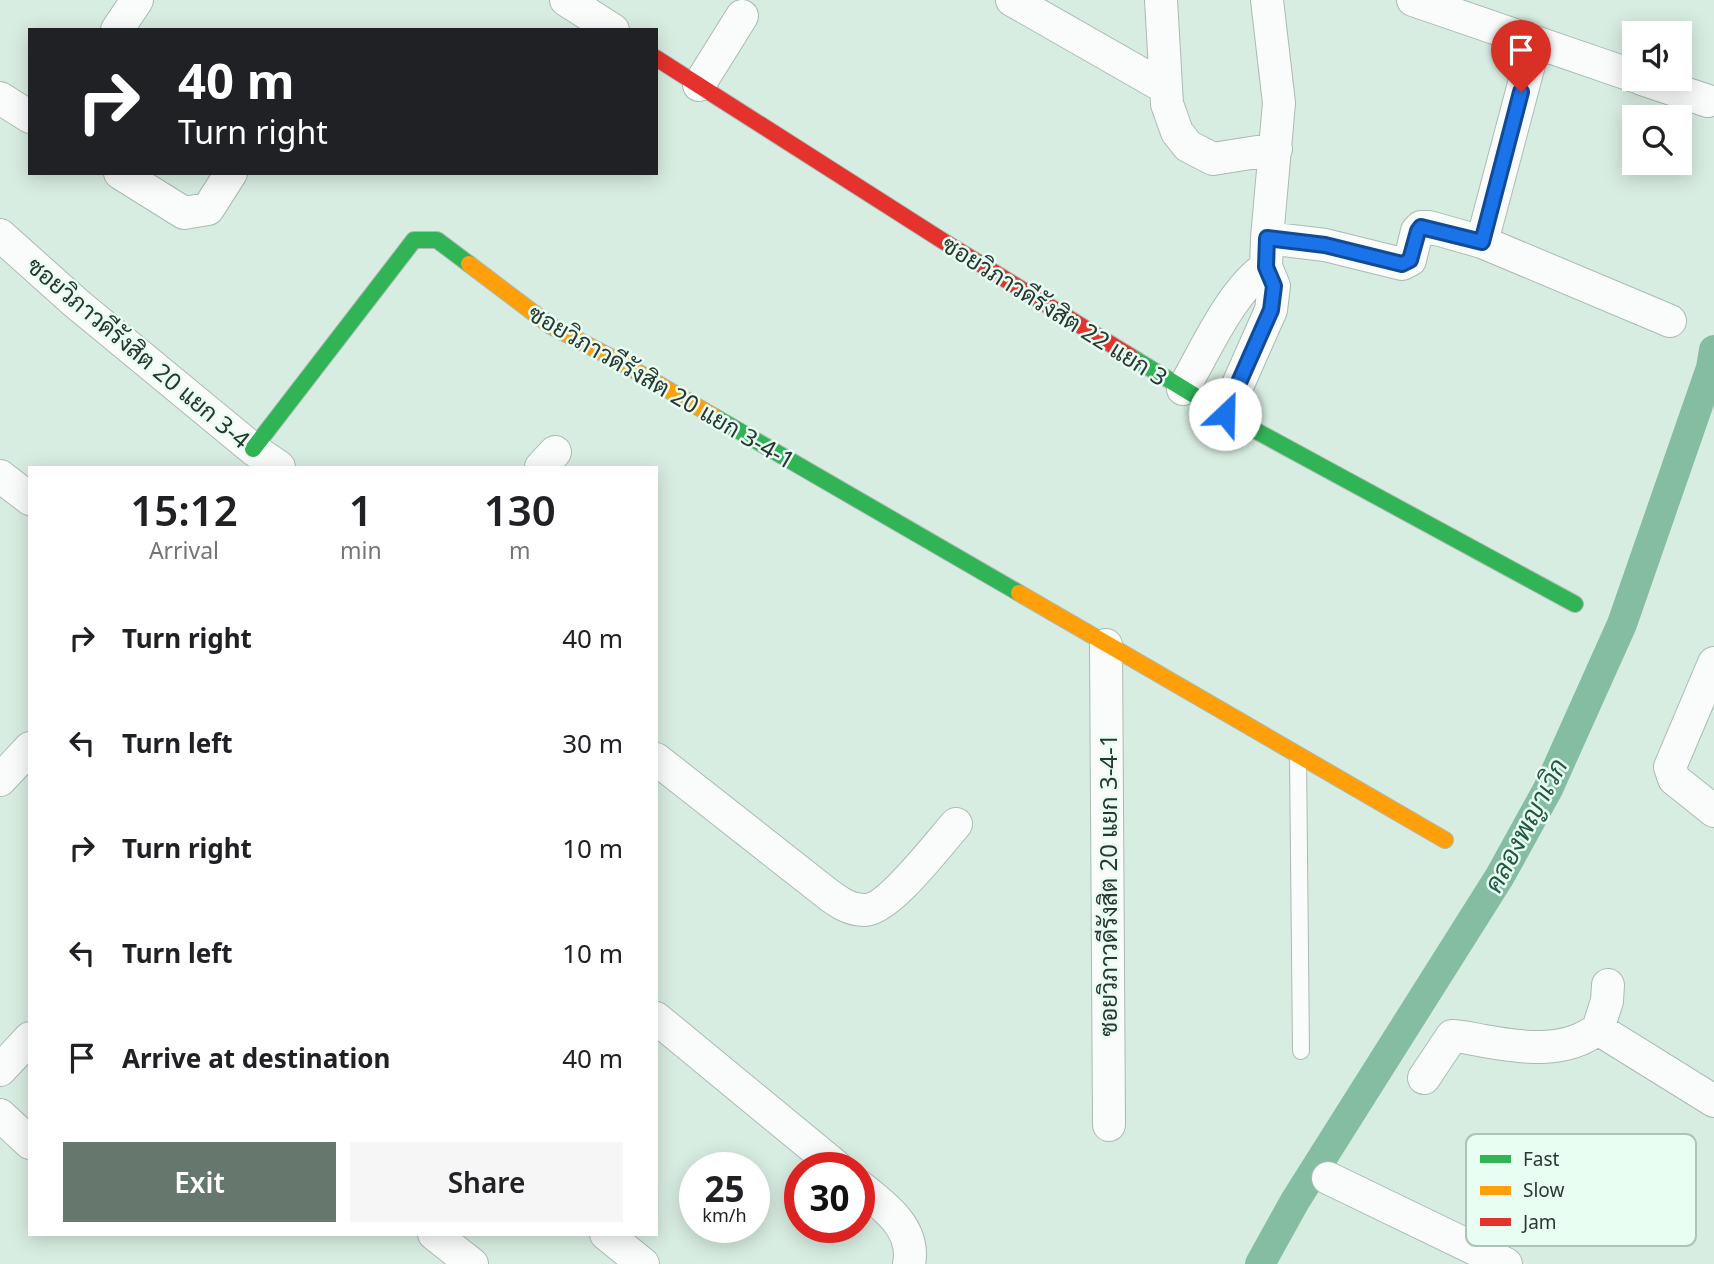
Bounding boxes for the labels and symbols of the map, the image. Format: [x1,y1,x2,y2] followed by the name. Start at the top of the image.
[1491,20,1551,92] pin
[936,227,1174,393] street label: ซอยวิภาวดีรังสิต 22 แยก 3
[21,249,258,455] street label: ซอยวิภาวดีรังสิต 20 แยก 3-4
[523,296,801,476] street label: ซอยวิภาวดีรังสิต 20 แยก 3-4-1
[1188,377,1262,451] position arrow
[1091,733,1124,1037] street label: ซอยวิภาวดีรังสิต 20 แยก 3-4-1
[1475,752,1575,898] water label: คลองพญาเวิก
[1466,1134,1696,1246] legend
[1523,1146,1560,1172] text: Fast
[784,1152,875,1243] speed limit sign: 30
[1523,1177,1564,1203] text: Slow
[1521,1209,1557,1235] text: Jam

